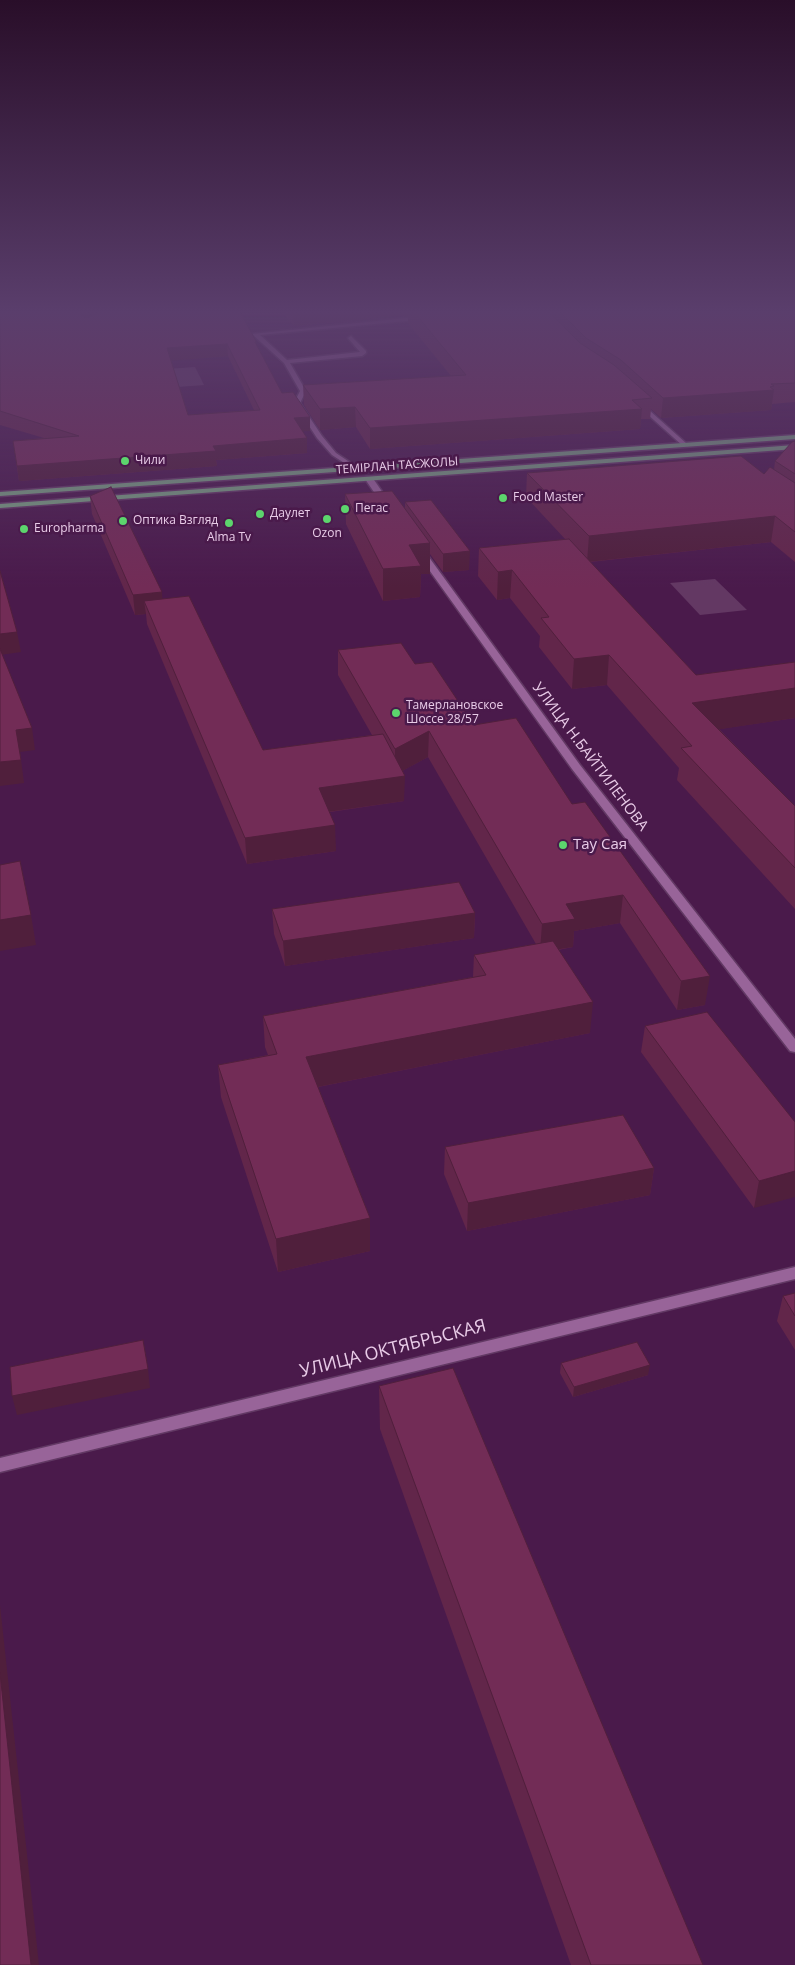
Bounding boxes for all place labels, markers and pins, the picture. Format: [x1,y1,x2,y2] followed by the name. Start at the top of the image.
[135,454,165,468] place label: Чили
[119,455,131,467] marker: Чили
[513,491,583,505] place label: Food Master
[497,492,509,504] marker: Food Master
[355,502,388,516] place label: Пегас
[339,503,351,515] marker: Пегас
[270,507,310,521] place label: Даулет
[254,508,266,520] marker: Даулет
[321,513,333,525] marker: Ozon
[133,514,218,528] place label: Оптика Взгляд
[117,515,129,527] marker: Оптика Взгляд
[223,517,235,529] marker: Alma Tv
[34,522,104,536] place label: Europharma
[18,523,30,535] marker: Europharma
[312,527,342,541] place label: Ozon
[207,531,251,545] place label: Alma Tv
[406,699,503,727] place label: Тамерлановское Шоссе 28/57
[390,707,402,719] marker: Тамерлановское Шоссе 28/57
[573,836,627,854] place label: Тау Сая
[557,839,569,851] marker: Тау Сая

